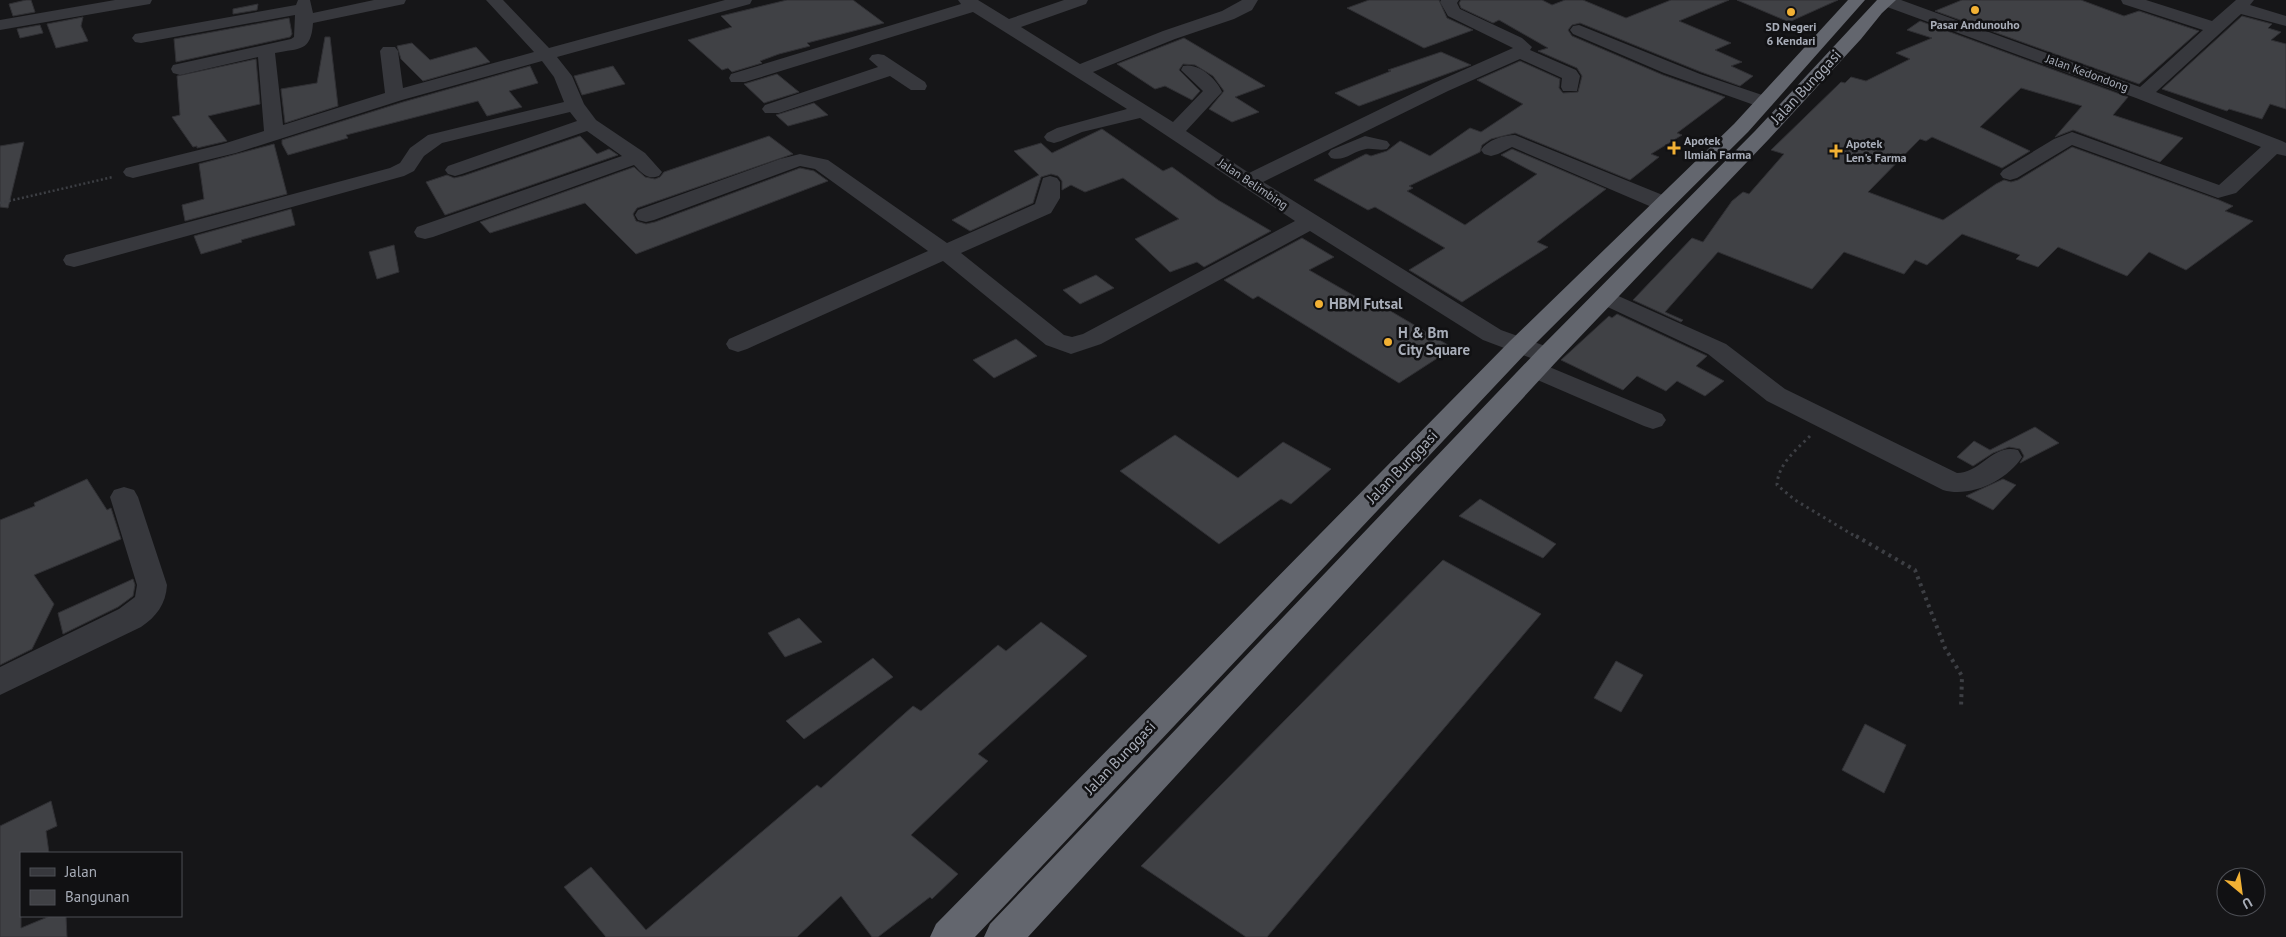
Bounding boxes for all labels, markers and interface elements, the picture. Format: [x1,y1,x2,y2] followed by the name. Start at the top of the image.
[1969,4,1981,16] marker: Pasar Andunouho
[1785,6,1797,18] marker: SD Negeri 6 Kendari
[1930,17,2020,32] place label: Pasar Andunouho
[1766,19,1816,48] place label: SD Negeri 6 Kendari
[1766,46,1845,129] street label: Jalan Bunggasi
[2043,50,2131,94] street label: Jalan Kedondong
[1684,133,1751,162] place label: Apotek Ilmiah Farma
[1846,136,1907,165] place label: Apotek Len's Farma
[1668,142,1680,154] marker: Apotek Ilmiah Farma
[1830,145,1842,157] marker: Apotek Len's Farma
[1215,154,1291,212] street label: Jalan Belimbing
[1329,294,1403,313] place label: HBM Futsal
[1313,298,1325,310] marker: HBM Futsal
[1398,323,1471,359] place label: H & Bm City Square
[1382,336,1394,348] marker: H & Bm City Square
[1361,426,1441,508] street label: Jalan Bunggasi
[1079,717,1159,799] street label: Jalan Bunggasi
[20,852,182,917] legend
[64,862,97,881] text: Jalan
[2216,867,2266,917] north arrow
[65,887,129,906] text: Bangunan
[2239,893,2256,913] text: U

